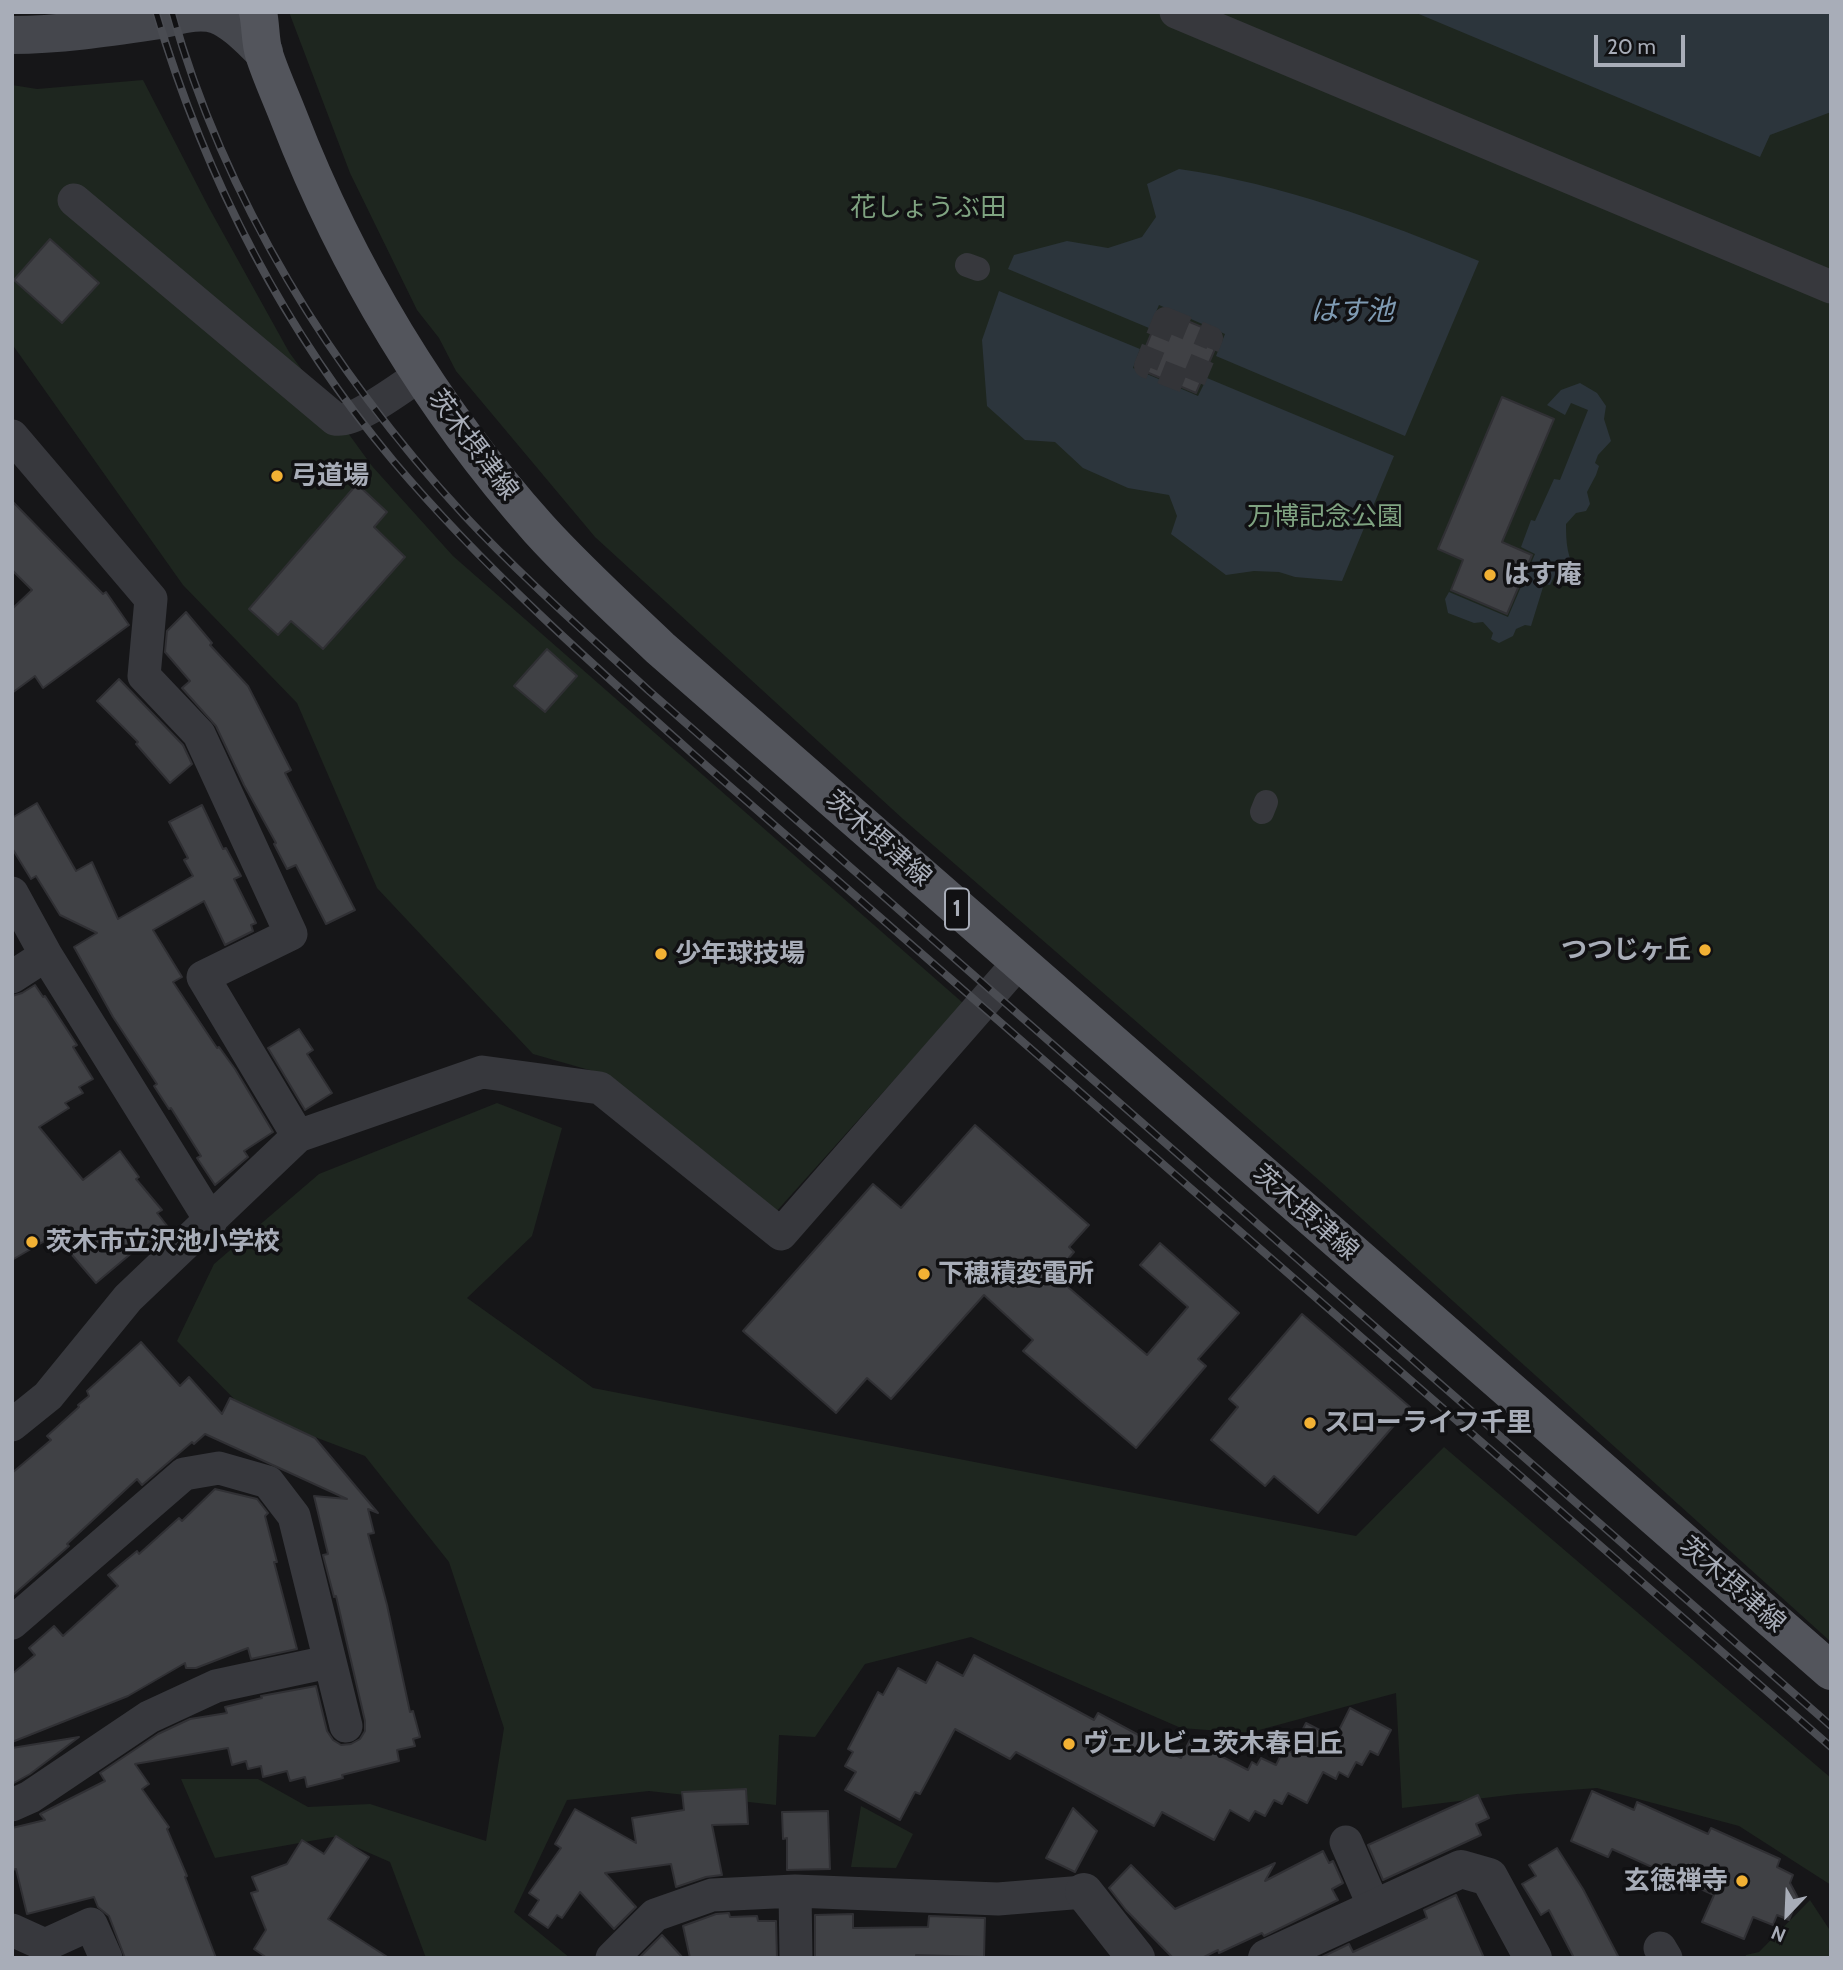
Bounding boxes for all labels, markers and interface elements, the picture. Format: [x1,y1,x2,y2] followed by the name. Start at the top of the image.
[1598,21,1689,65] scale bar
[1607,34,1656,59] text: 20 m
[850,192,1006,224] park label: 花しょうぶ田
[1310,295,1394,329] water label: はす池
[421,384,525,506] street label: 茨木摂津線
[291,460,369,492] place label: 弓道場
[269,468,285,484] marker: 弓道場
[1247,501,1403,533] park label: 万博記念公園
[1504,559,1582,591] place label: はす庵
[1482,567,1498,583] marker: はす庵
[819,785,937,893] street label: 茨木摂津線
[945,888,969,930] road number: 1
[1561,934,1691,966] place label: つつじヶ丘
[675,938,805,970] place label: 少年球技場
[1697,942,1713,958] marker: つつじヶ丘
[653,946,669,962] marker: 少年球技場
[1246,1159,1364,1267] street label: 茨木摂津線
[46,1226,280,1258] place label: 茨木市立沢池小学校
[24,1234,40,1250] marker: 茨木市立沢池小学校
[938,1258,1094,1290] place label: 下穂積変電所
[916,1266,932,1282] marker: 下穂積変電所
[1324,1407,1532,1439] place label: スローライフ千里
[1302,1415,1318,1431] marker: スローライフ千里
[1673,1531,1791,1639] street label: 茨木摂津線
[1083,1728,1343,1760] place label: ヴェルビュ茨木春日丘
[1061,1736,1077,1752] marker: ヴェルビュ茨木春日丘
[1624,1865,1728,1897] place label: 玄徳禅寺
[1734,1873,1750,1889] marker: 玄徳禅寺
[1752,1879,1822,1949] north arrow
[1768,1921,1789,1947] text: N

